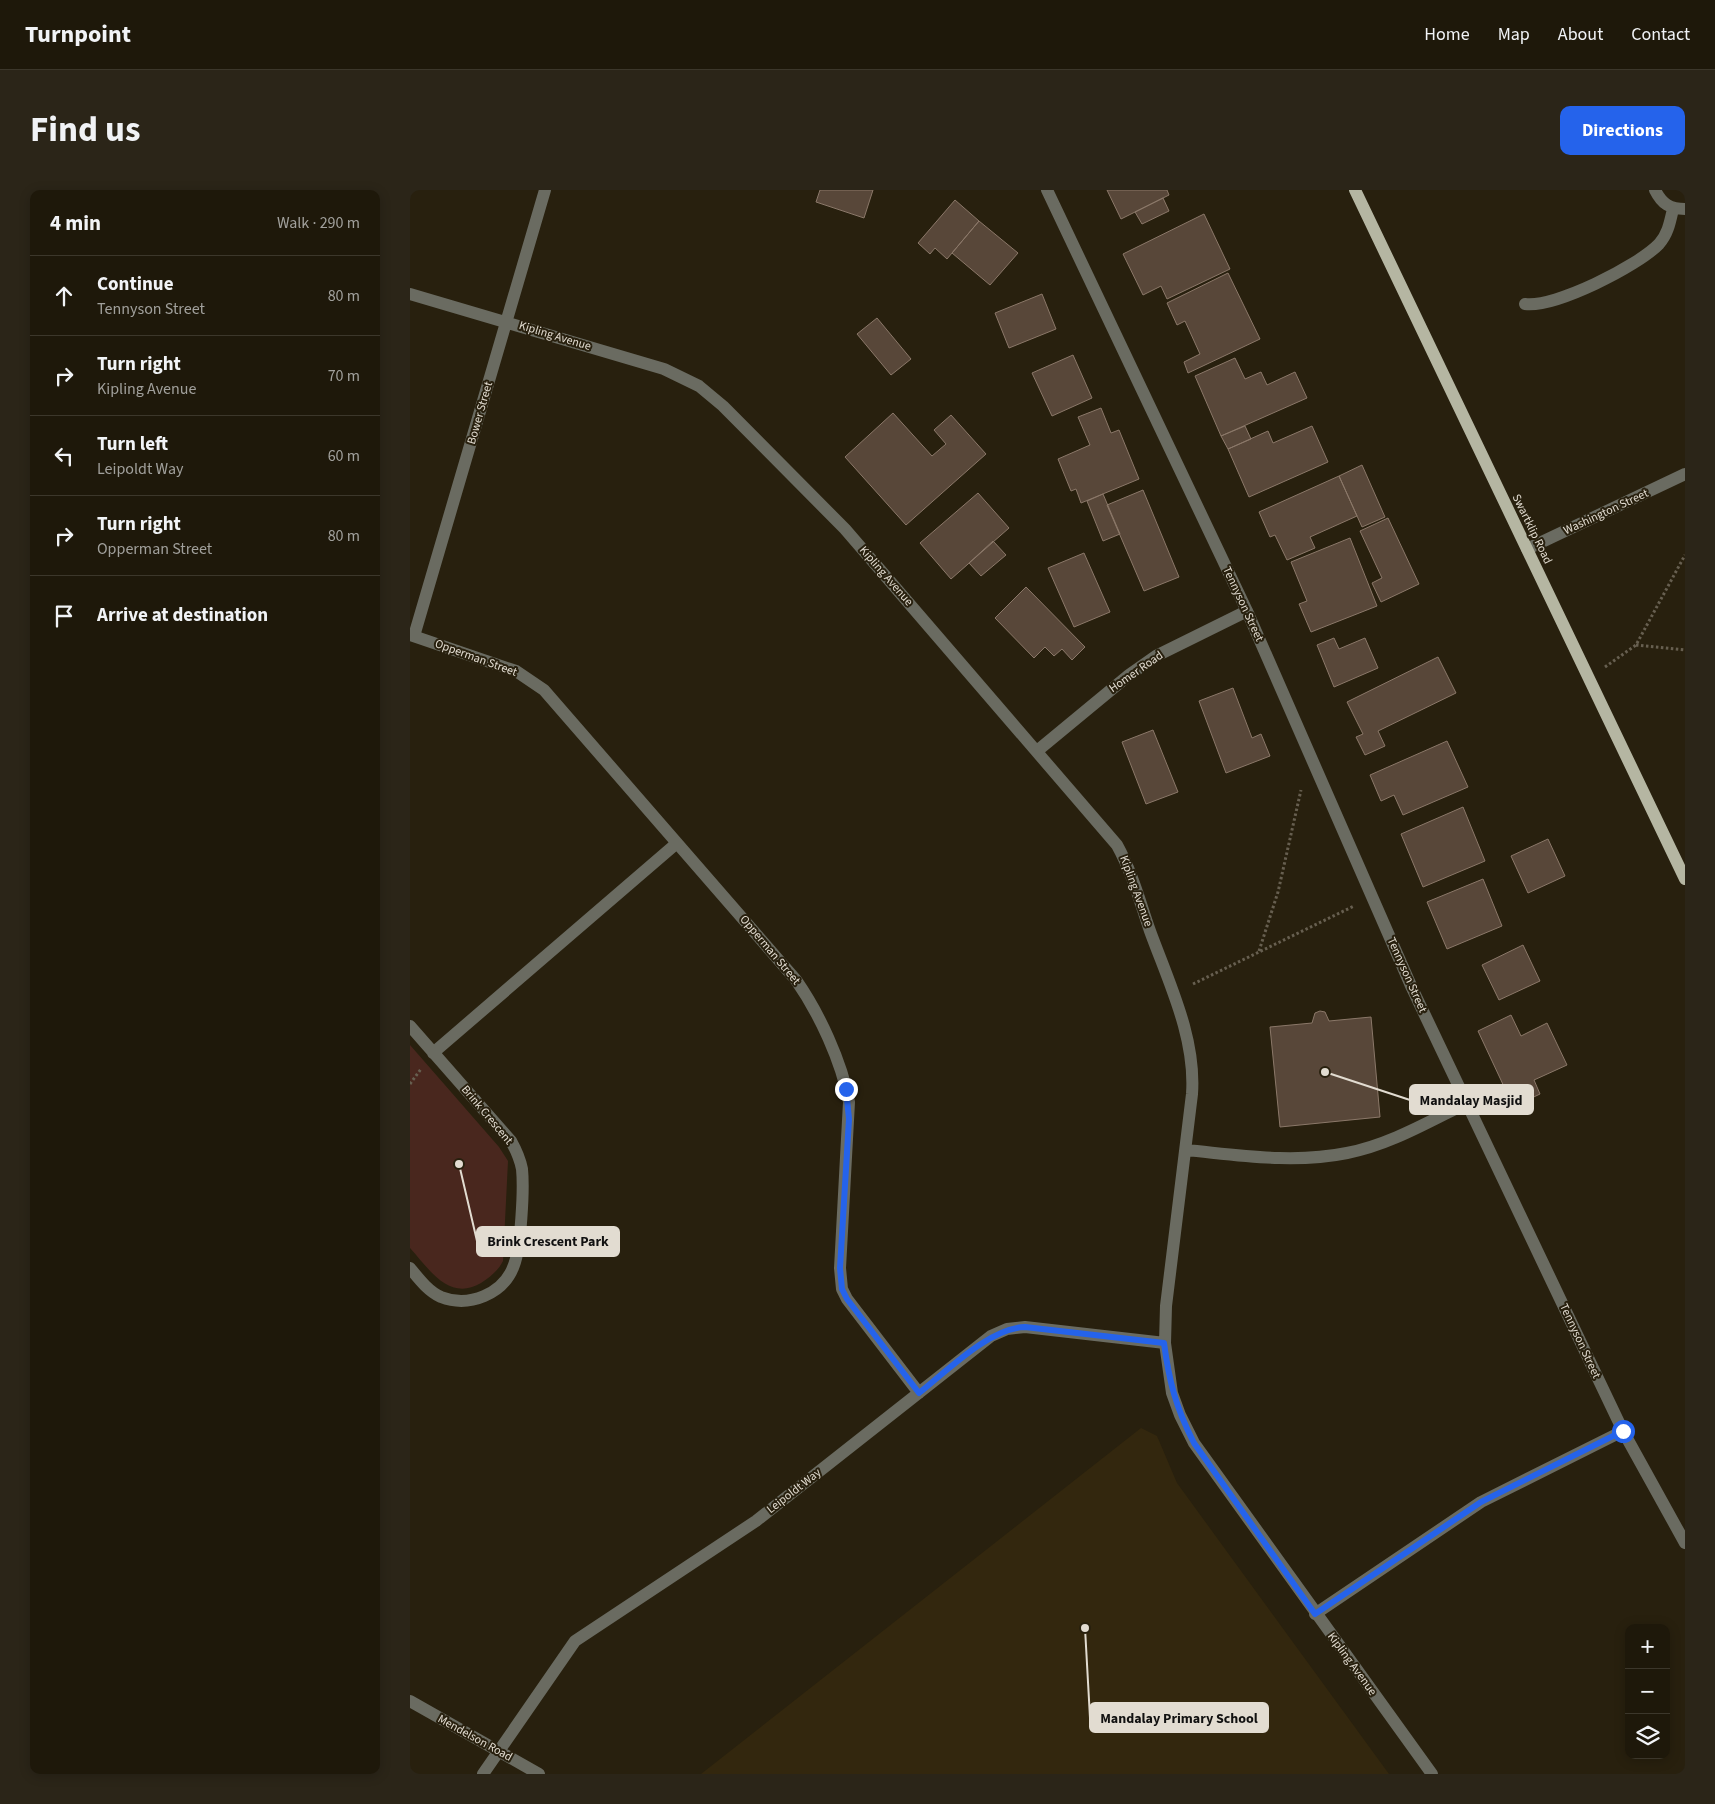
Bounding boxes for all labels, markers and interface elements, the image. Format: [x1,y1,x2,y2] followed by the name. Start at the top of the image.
[25,17,131,52] text: Turnpoint
[1424,22,1470,47] text: Home
[1498,22,1530,47] text: Map
[1558,22,1603,47] text: About
[1631,22,1690,47] text: Contact
[30,105,140,155] text: Find us
[1560,106,1685,155] button: Directions
[50,208,101,238] text: 4 min
[277,212,360,234] text: Walk · 290 m
[97,271,174,298] text: Continue
[50,282,78,310] icon: ahead
[328,285,360,307] text: 80 m
[97,298,205,320] text: Tennyson Street
[517,317,593,355] street label: Kipling Avenue
[97,351,181,378] text: Turn right
[50,362,78,390] icon: right
[328,365,360,387] text: 70 m
[97,378,196,400] text: Kipling Avenue
[463,380,497,446] street label: Bower Street
[97,431,168,458] text: Turn left
[50,442,78,470] icon: left
[328,445,360,467] text: 60 m
[97,458,183,480] text: Leipoldt Way
[1561,485,1651,539] street label: Washington Street
[1508,491,1556,567] street label: Swartklip Road
[97,511,181,538] text: Turn right
[50,522,78,550] icon: right
[328,525,360,547] text: 80 m
[97,538,212,560] text: Opperman Street
[855,542,917,610] street label: Kipling Avenue
[1218,564,1268,644] street label: Tennyson Street
[50,602,78,630] icon: arrive
[97,602,268,629] text: Arrive at destination
[432,635,520,681] street label: Opperman Street
[1106,647,1166,697] street label: Homer Road
[1115,853,1157,929] street label: Kipling Avenue
[736,911,804,989] street label: Opperman Street
[1383,935,1431,1015] street label: Tennyson Street
[835,1078,858,1101] route end
[457,1082,517,1148] street label: Brink Crescent
[1410,1085,1533,1114] callout: Mandalay Masjid
[1420,1091,1522,1111] text: Mandalay Masjid
[477,1227,619,1256] callout: Brink Crescent Park
[487,1232,609,1252] text: Brink Crescent Park
[1555,1301,1605,1381] street label: Tennyson Street
[1612,1420,1635,1443] route start
[763,1464,825,1518] street label: Leipoldt Way
[1625,1624,1670,1759] map controls
[1625,1624,1670,1669] button: +
[1323,1629,1381,1699] street label: Kipling Avenue
[1625,1669,1670,1714] button: −
[1090,1703,1268,1732] callout: Mandalay Primary School
[1100,1709,1258,1729] text: Mandalay Primary School
[435,1710,515,1766] street label: Mendelson Road
[1625,1714,1670,1759] button: layers

